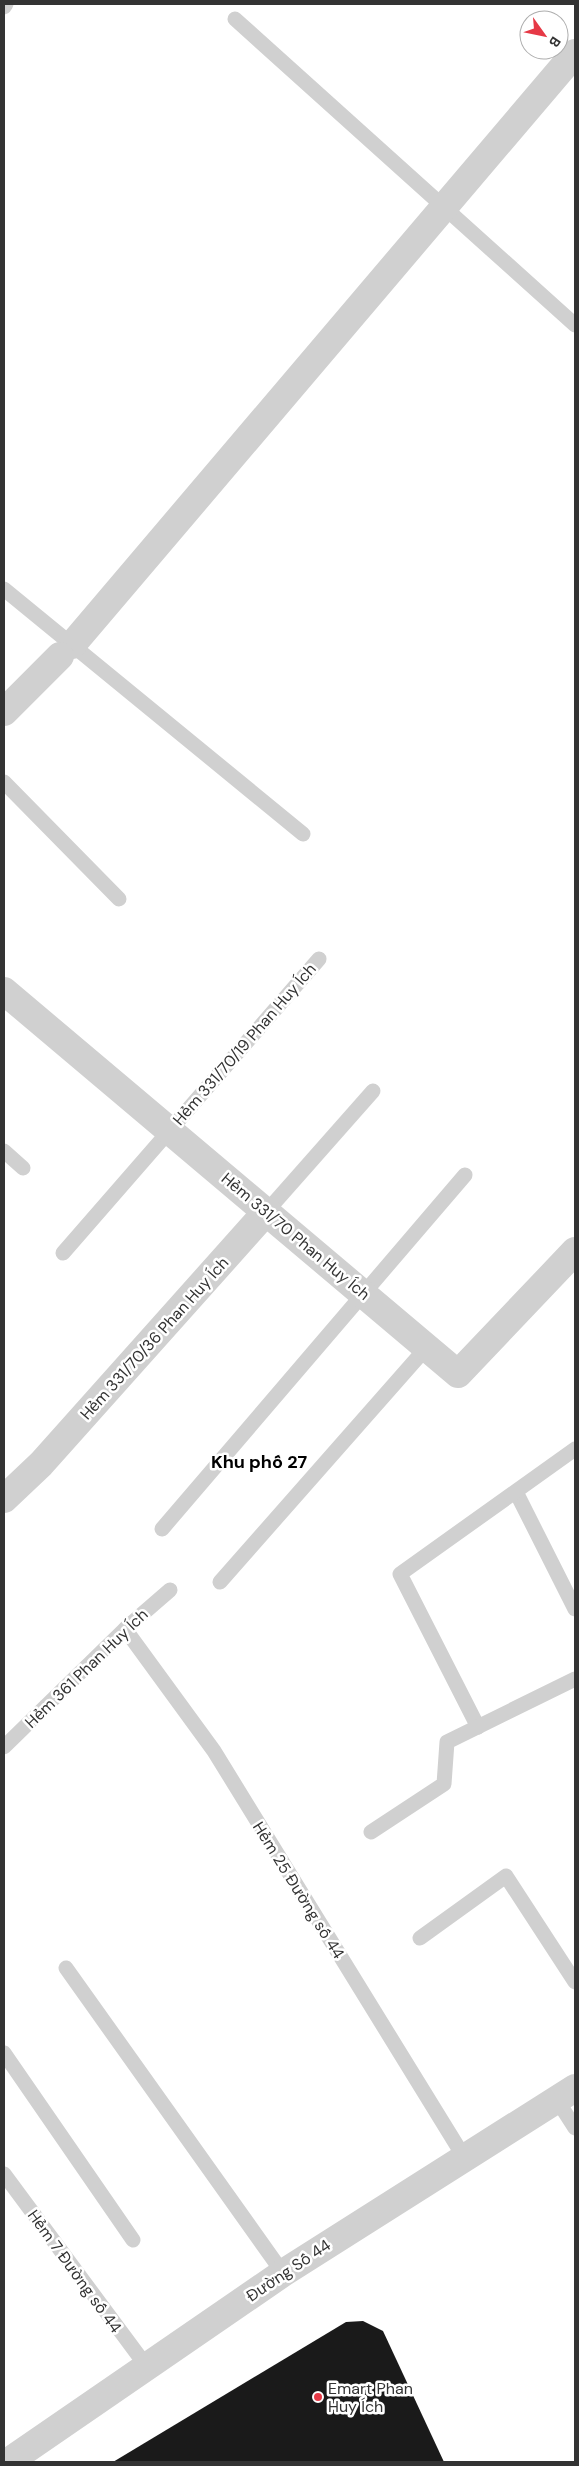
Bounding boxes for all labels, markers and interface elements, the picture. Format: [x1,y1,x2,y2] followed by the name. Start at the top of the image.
[519,10,569,60] north arrow
[545,33,565,51] text: B
[168,959,321,1130] street label: Hẻm 331/70/19 Phan Huy Ích
[217,1168,374,1305] street label: Hẻm 331/70 Phan Huy Ích
[76,1252,233,1424] street label: Hẻm 331/70/36 Phan Huy Ích
[211,1450,307,1474] district label: Khu phố 27
[20,1604,152,1733] street label: Hẻm 361 Phan Huy Ích
[248,1818,349,1963] street label: Hẻm 25 Đường số 44
[23,2206,127,2337] street label: Hẻm 7 Đường số 44
[242,2234,335,2306] street label: Đường Số 44
[328,2378,413,2417] place label: Emart Phan Huy Ích
[312,2391,324,2403] marker: Emart Phan Huy Ích

